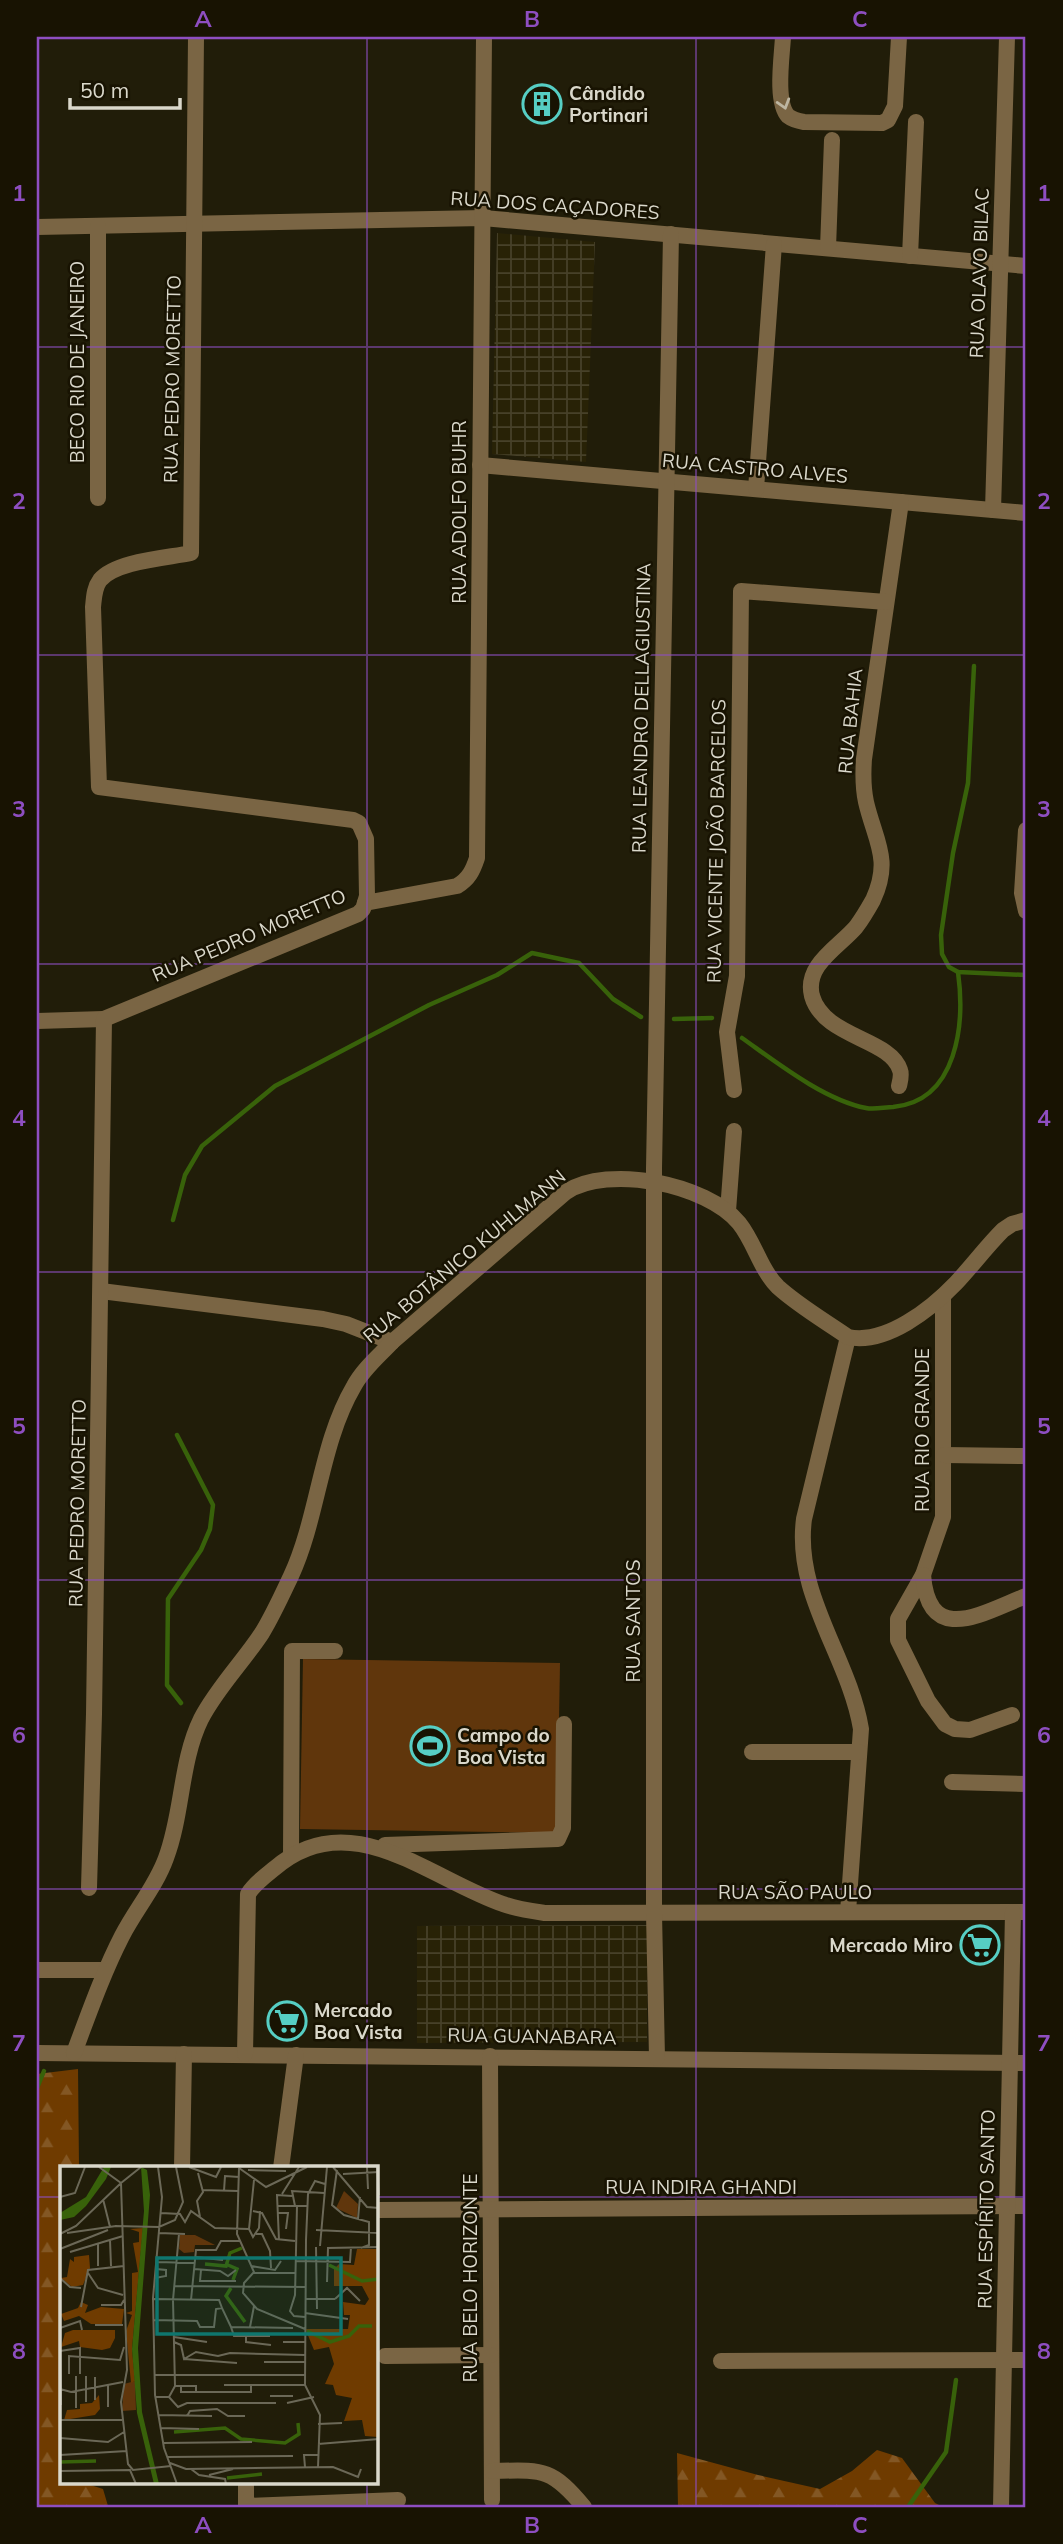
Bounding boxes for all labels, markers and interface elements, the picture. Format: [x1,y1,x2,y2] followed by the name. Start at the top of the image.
[194,4,212,33] text: A
[524,4,540,33] text: B
[852,4,868,33] text: C
[70,66,180,110] scale bar
[80,77,129,103] text: 50 m
[569,81,648,127] place label: Cândido Portinari
[521,83,563,125] building icon: Cândido Portinari
[776,97,791,110] one-way arrow
[12,178,26,207] text: 1
[1037,178,1051,207] text: 1
[450,186,660,224] street label: RUA DOS CAÇADORES
[964,187,994,359] street label: RUA OLAVO BILAC
[65,261,89,463] street label: BECO RIO DE JANEIRO
[158,275,186,483] street label: RUA PEDRO MORETTO
[447,420,471,604] street label: RUA ADOLFO BUHR
[661,448,849,488] street label: RUA CASTRO ALVES
[12,486,26,515] text: 2
[1037,486,1051,515] text: 2
[626,563,656,853] street label: RUA LEANDRO DELLAGIUSTINA
[833,667,867,775] street label: RUA BAHIA
[702,699,730,983] street label: RUA VICENTE JOÃO BARCELOS
[12,794,26,823] text: 3
[1037,794,1051,823] text: 3
[148,883,350,987] street label: RUA PEDRO MORETTO
[12,1103,26,1132] text: 4
[1037,1103,1051,1132] text: 4
[358,1164,570,1348] street label: RUA BOTÂNICO KUHLMANN
[910,1348,934,1512] street label: RUA RIO GRANDE
[63,1399,91,1607] street label: RUA PEDRO MORETTO
[12,1411,26,1440] text: 5
[1037,1411,1051,1440] text: 5
[621,1560,645,1682] street label: RUA SANTOS
[12,1720,26,1749] text: 6
[1037,1720,1051,1749] text: 6
[457,1723,550,1769] place label: Campo do Boa Vista
[409,1725,451,1767] sports icon: Campo do Boa Vista
[718,1880,872,1904] street label: RUA SÃO PAULO
[959,1924,1001,1966] supermarket icon: Mercado Miro
[829,1933,953,1957] place label: Mercado Miro
[314,1998,402,2044] place label: Mercado Boa Vista
[266,2000,308,2042] supermarket icon: Mercado Boa Vista
[447,2023,617,2049] street label: RUA GUANABARA
[12,2028,26,2057] text: 7
[1037,2028,1051,2057] text: 7
[972,2109,1000,2309] street label: RUA ESPÍRITO SANTO
[60,2166,378,2484] inset map
[458,2173,482,2383] street label: RUA BELO HORIZONTE
[605,2175,797,2199] street label: RUA INDIRA GHANDI
[12,2336,26,2365] text: 8
[1037,2336,1051,2365] text: 8
[194,2510,212,2539] text: A
[524,2510,540,2539] text: B
[852,2510,868,2539] text: C

